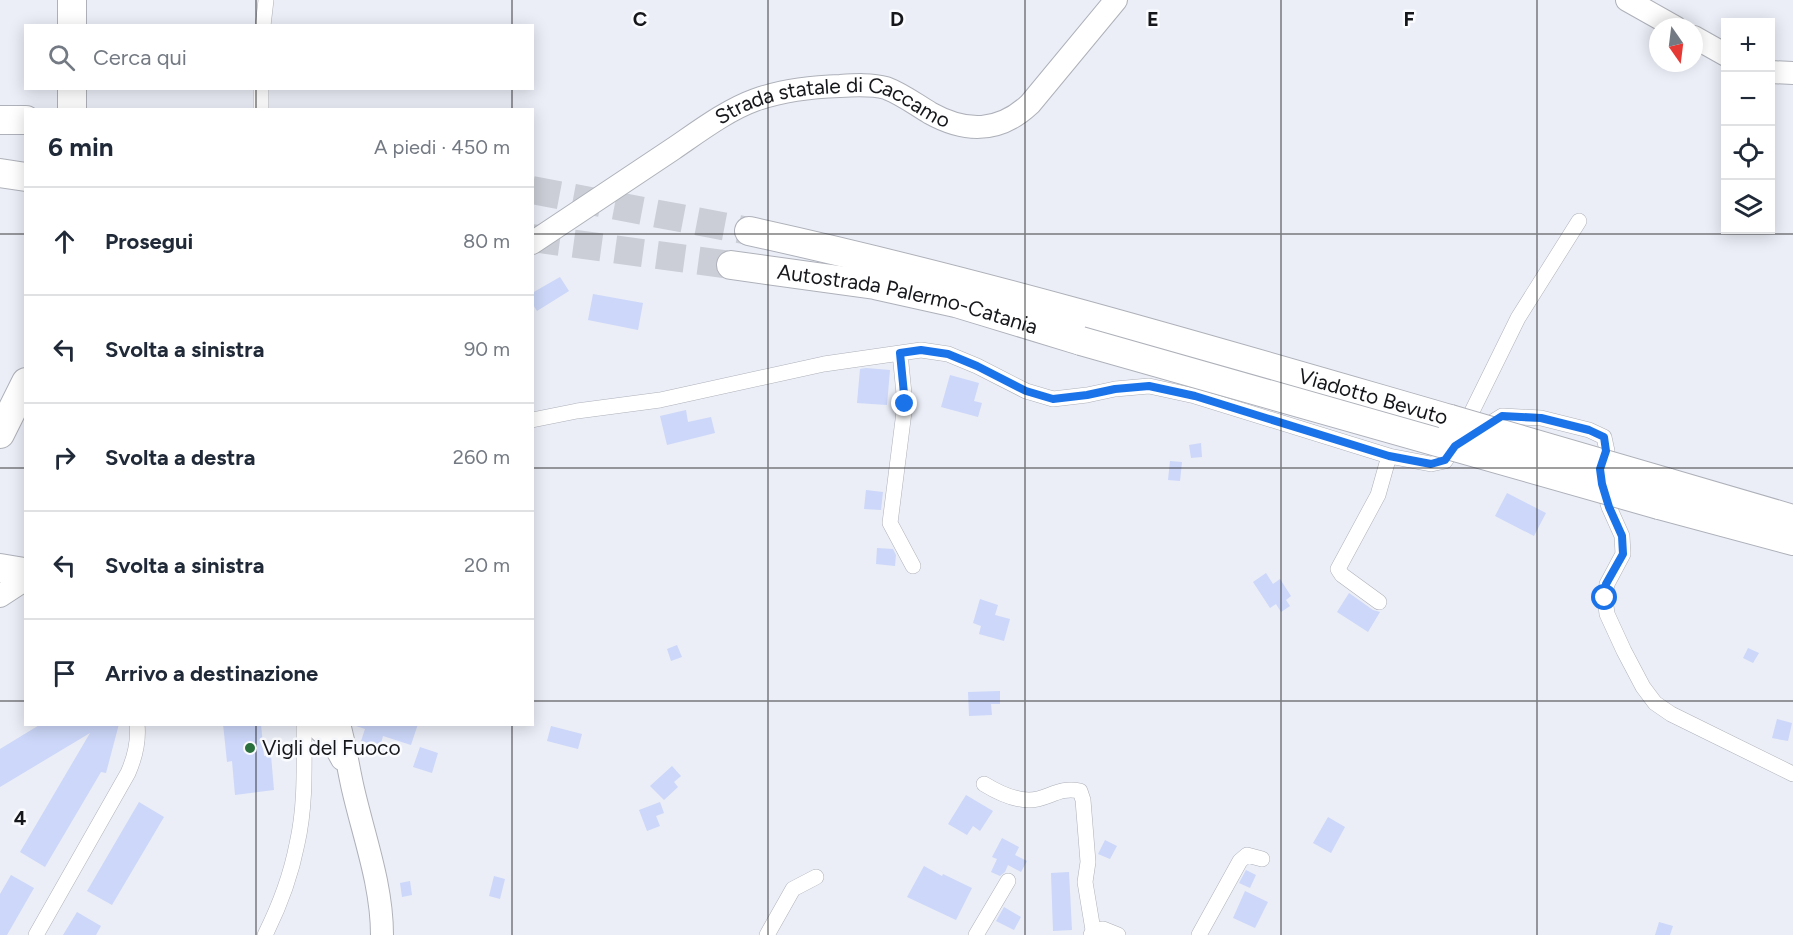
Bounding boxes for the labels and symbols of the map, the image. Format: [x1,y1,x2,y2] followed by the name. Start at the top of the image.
[633,7,647,31] text: C
[890,7,904,31] text: D
[1147,7,1159,31] text: E
[1403,7,1415,31] text: F
[1649,18,1703,72] north arrow
[710,72,954,133] text: Strada statale di Caccamo
[711,112,957,138] street label: Strada statale di Caccamo
[776,259,1041,339] street label: Autostrada Palermo-Catania
[1296,363,1451,430] street label: Viadotto Bevuto
[891,390,917,416] route end
[1591,584,1617,610] route start
[262,735,401,760] place label: Vigli del Fuoco
[243,741,257,755] marker: Vigli del Fuoco
[14,806,27,830] text: 4

